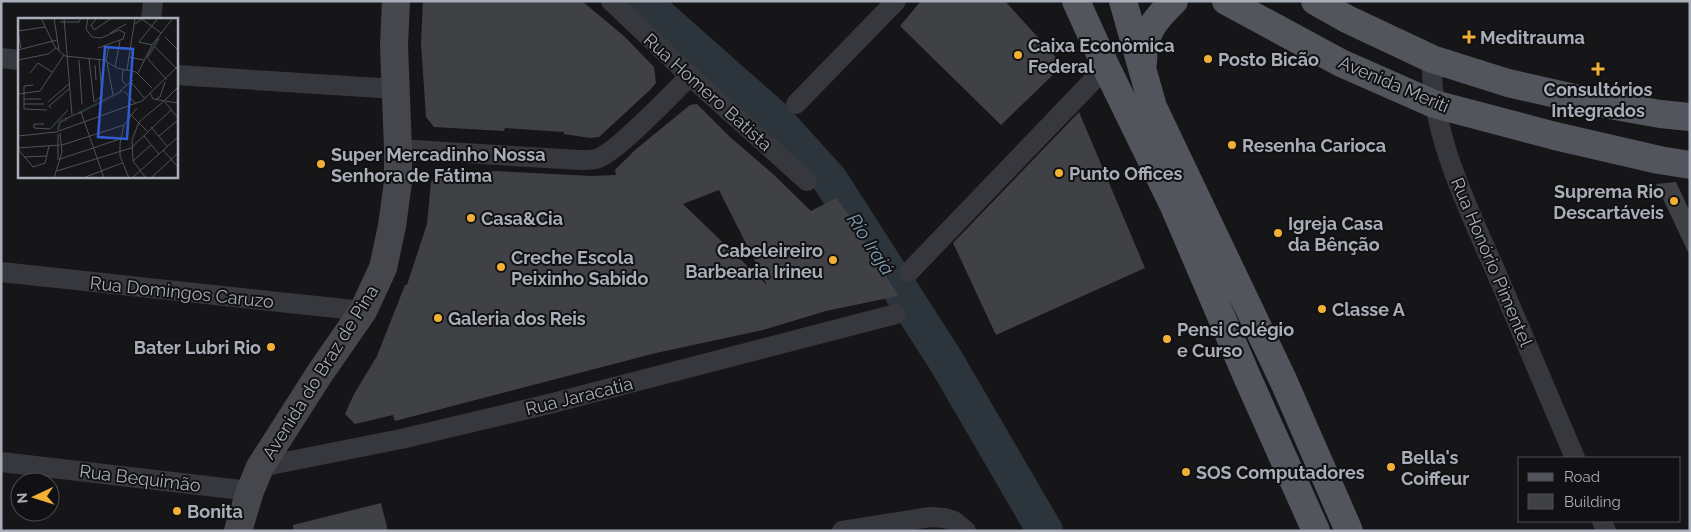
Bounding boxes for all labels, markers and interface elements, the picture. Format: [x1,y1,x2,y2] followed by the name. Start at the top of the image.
[18,18,178,178] inset map
[1480,27,1585,48] place label: Meditrauma
[640,29,776,155] street label: Rua Homero Batista
[1462,30,1476,44] marker: Meditrauma
[1028,35,1175,77] place label: Caixa Econômica Federal
[1012,49,1024,61] marker: Caixa Econômica Federal
[1218,49,1319,70] place label: Posto Bicão
[1336,51,1452,117] street label: Avenida Meriti
[1202,53,1214,65] marker: Posto Bicão
[1591,62,1605,76] marker: Consultórios Integrados
[1544,79,1652,121] place label: Consultórios Integrados
[1242,135,1386,156] place label: Resenha Carioca
[1226,139,1238,151] marker: Resenha Carioca
[331,144,546,186] place label: Super Mercadinho Nossa Senhora de Fátima
[315,158,327,170] marker: Super Mercadinho Nossa Senhora de Fátima
[1069,163,1183,184] place label: Punto Offices
[1053,167,1065,179] marker: Punto Offices
[1447,174,1537,350] street label: Rua Honório Pimentel
[1553,181,1664,223] place label: Suprema Rio Descartáveis
[1668,195,1680,207] marker: Suprema Rio Descartáveis
[481,208,563,229] place label: Casa&Cia
[843,209,899,279] water label: Rio Irajá
[465,212,477,224] marker: Casa&Cia
[1288,213,1383,255] place label: Igreja Casa da Bênção
[1272,227,1284,239] marker: Igreja Casa da Bênção
[685,240,823,282] place label: Cabeleireiro Barbearia Irineu
[511,247,648,289] place label: Creche Escola Peixinho Sabido
[827,254,839,266] marker: Cabeleireiro Barbearia Irineu
[495,261,507,273] marker: Creche Escola Peixinho Sabido
[89,272,275,312] street label: Rua Domingos Caruzo
[258,281,382,463] street label: Avenida do Braz de Pina
[1332,299,1406,320] place label: Classe A
[1316,303,1328,315] marker: Classe A
[448,308,586,329] place label: Galeria dos Reis
[432,312,444,324] marker: Galeria dos Reis
[1177,319,1294,361] place label: Pensi Colégio e Curso
[1161,333,1173,345] marker: Pensi Colégio e Curso
[134,337,261,358] place label: Bater Lubri Rio
[265,341,277,353] marker: Bater Lubri Rio
[523,373,635,419] street label: Rua Jaracatia
[1401,447,1469,489] place label: Bella's Coiffeur
[1518,457,1681,522] legend
[78,460,202,496] street label: Rua Bequimão
[1385,461,1397,473] marker: Bella's Coiffeur
[1196,462,1365,483] place label: SOS Computadores
[1180,466,1192,478] marker: SOS Computadores
[1564,468,1600,486] text: Road
[10,472,60,522] north arrow
[14,492,30,504] text: N
[1564,493,1621,511] text: Building
[187,501,243,522] place label: Bonita
[171,505,183,517] marker: Bonita

